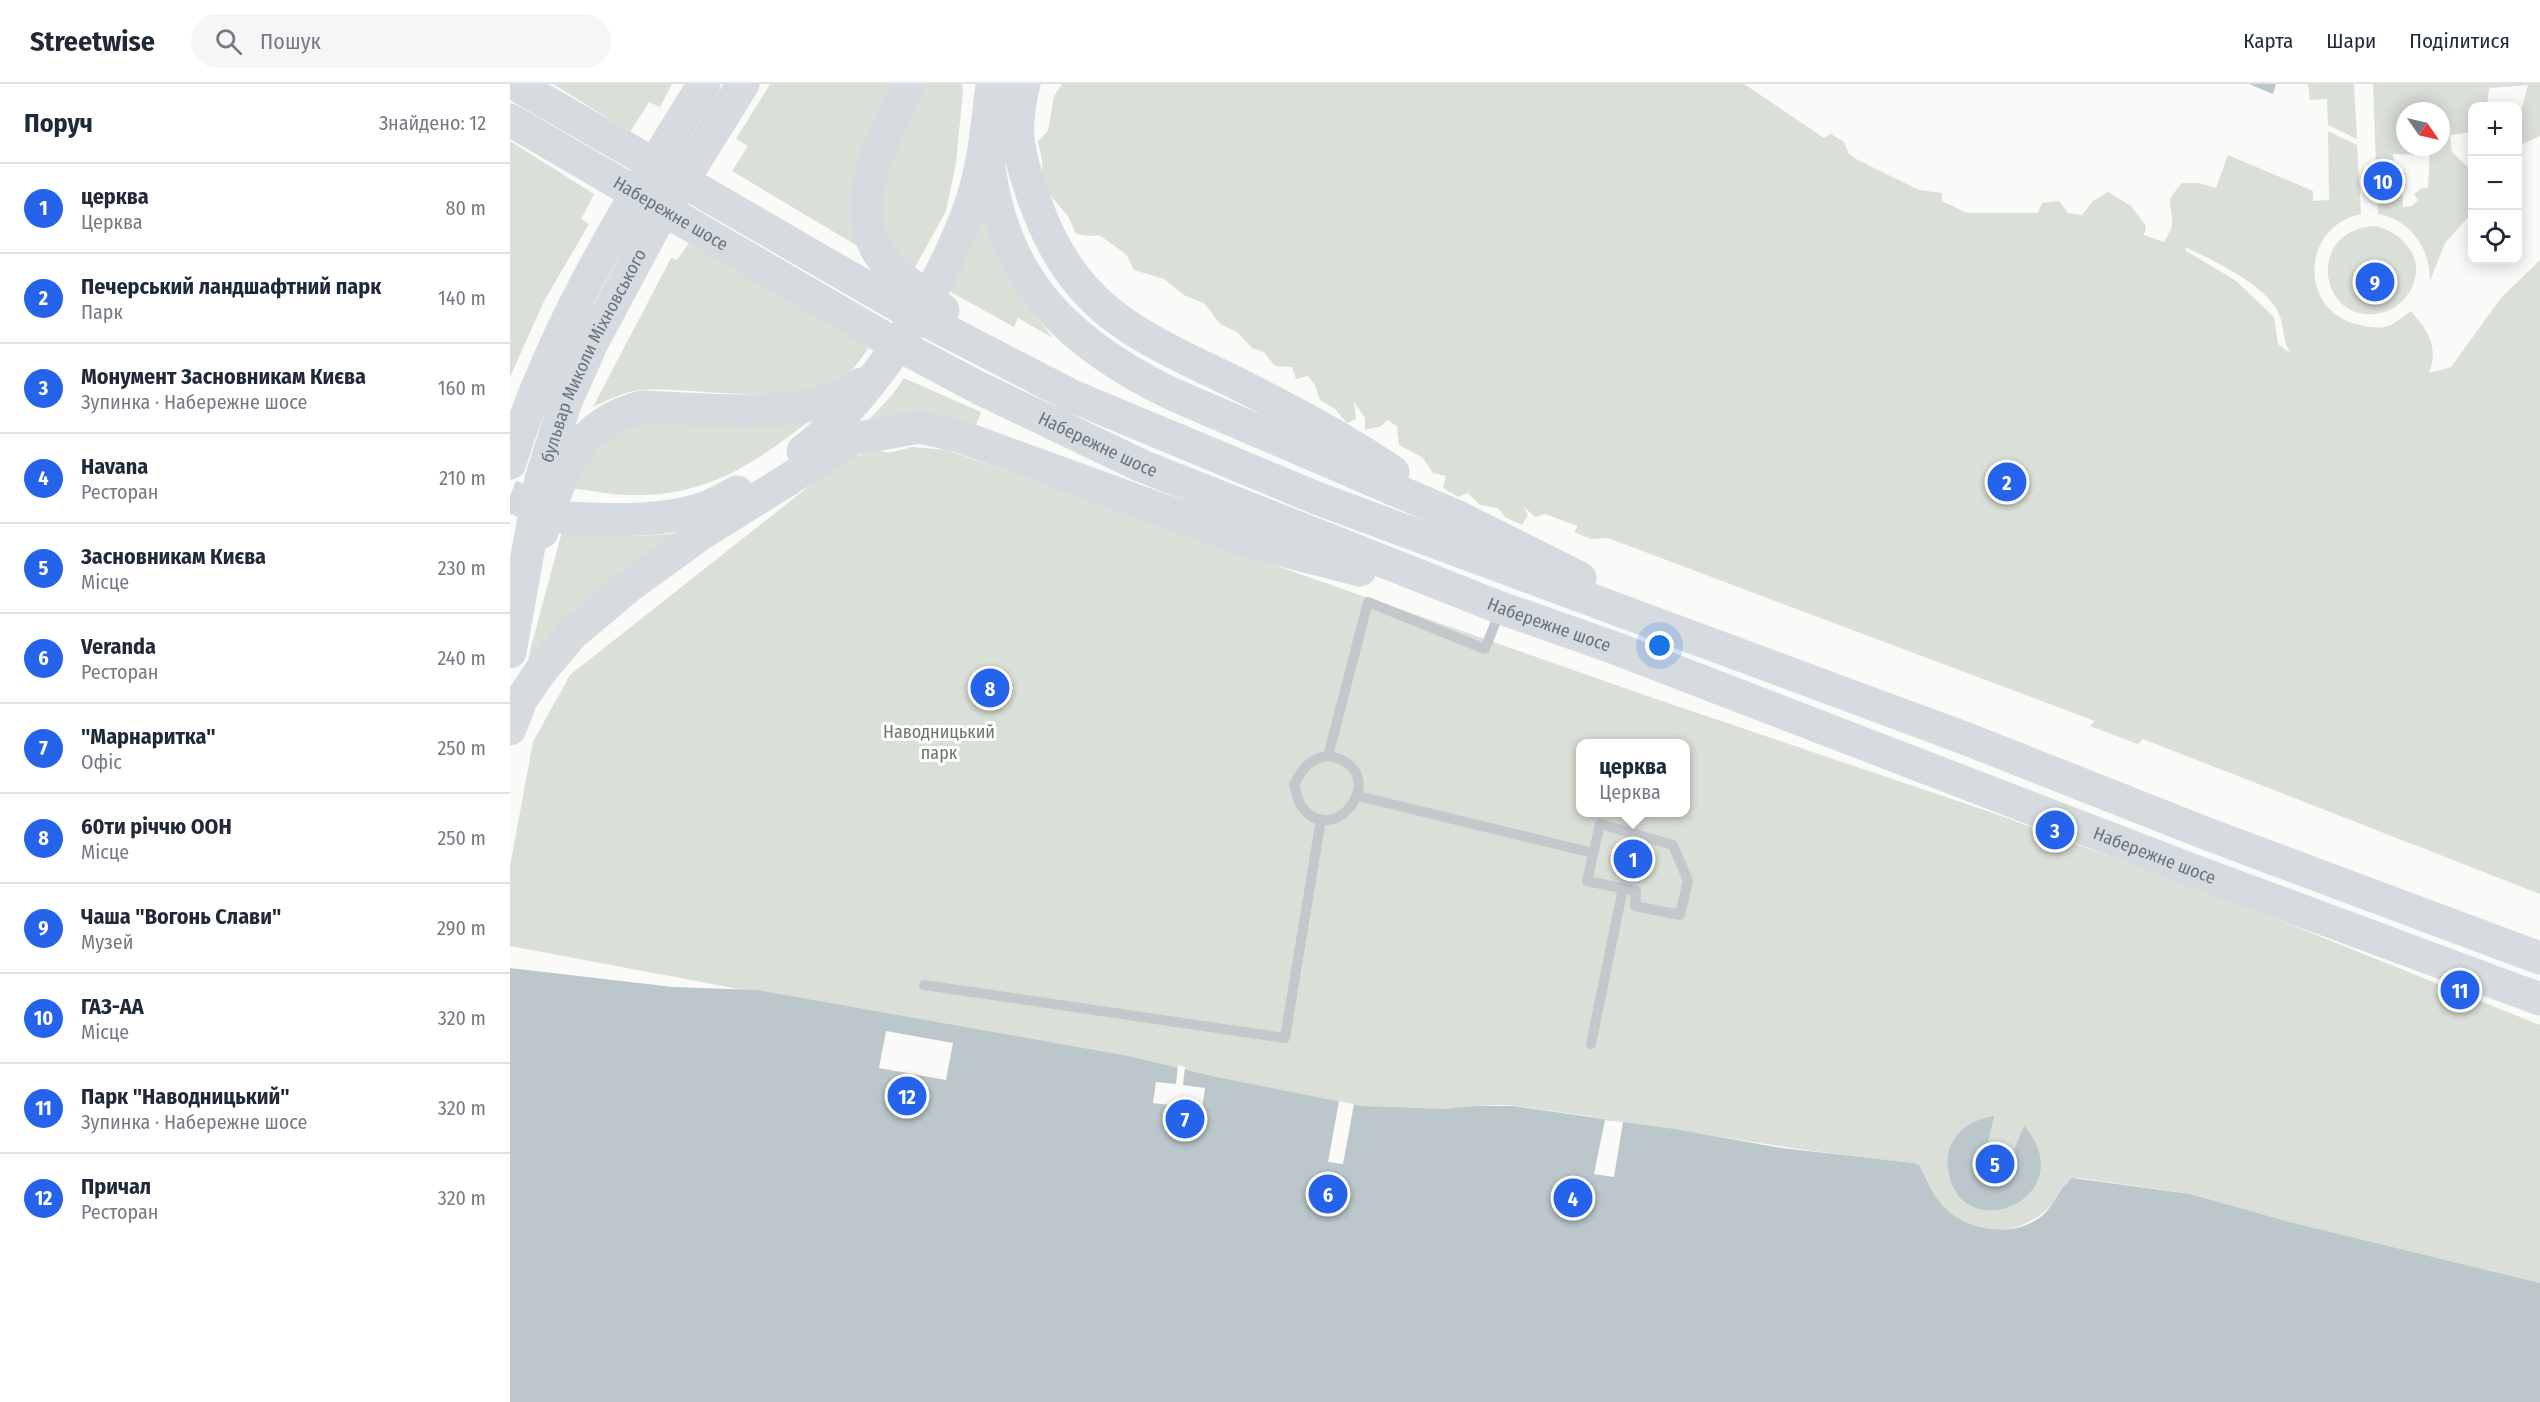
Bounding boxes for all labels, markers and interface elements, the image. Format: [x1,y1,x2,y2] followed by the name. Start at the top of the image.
[191,14,611,68] search box
[30,25,155,58] text: Streetwise
[212,25,245,58] icon: search
[260,28,321,55] text: Пошук
[2243,28,2293,54] text: Карта
[2326,28,2376,54] text: Шари
[2409,28,2510,54] text: Поділитися
[2396,102,2450,156] north arrow
[2468,102,2522,264] map controls
[2468,102,2522,156] button: +
[24,108,93,139] text: Поруч
[379,111,486,135] text: Знайдено: 12
[2468,156,2522,210] button: −
[2364,158,2402,204] pin: 10
[609,172,732,256] street label: Набережне шосе
[81,183,149,210] text: церква
[39,196,48,220] text: 1
[446,196,486,220] text: 80 m
[81,210,143,234] text: Церква
[2468,210,2522,264] button: locate
[536,245,651,465] street label: бульвар Миколи Міхновського
[2356,260,2394,304] pin: 9
[81,273,381,300] text: Печерський ландшафтний парк
[39,286,48,310] text: 2
[438,286,486,310] text: 140 m
[81,300,123,324] text: Парк
[81,363,366,390] text: Монумент Засновникам Києва
[39,376,48,400] text: 3
[438,376,486,400] text: 160 m
[81,390,307,414] text: Зупинка · Набережне шосе
[1035,407,1161,482] street label: Набережне шосе
[81,453,148,480] text: Havana
[1988,460,2026,504] pin: 2
[38,466,49,490] text: 4
[439,466,486,490] text: 210 m
[81,480,158,504] text: Ресторан
[81,543,266,570] text: Засновникам Києва
[39,556,48,580] text: 5
[438,556,486,580] text: 230 m
[81,570,129,594] text: Місце
[1484,593,1614,657] street label: Набережне шосе
[1645,631,1674,660] your location
[81,633,156,660] text: Veranda
[38,646,49,670] text: 6
[437,646,486,670] text: 240 m
[81,660,158,684] text: Ресторан
[970,666,1010,710] pin: 8
[883,721,995,764] park label: Наводницький парк
[81,723,216,750] text: "Марнаритка"
[39,736,48,760] text: 7
[438,736,486,760] text: 250 m
[1576,739,1690,817] popup
[81,750,122,774] text: Офіс
[1599,753,1667,780] text: церква
[1599,780,1661,804] text: Церква
[2036,808,2074,852] pin: 3
[81,813,232,840] text: 60ти річчю ООН
[2090,822,2219,889] street label: Набережне шосе
[38,826,49,850] text: 8
[438,826,486,850] text: 250 m
[1614,836,1652,882] pin: 1
[81,840,129,864] text: Місце
[81,903,281,930] text: Чаша "Вогонь Слави"
[38,916,49,940] text: 9
[437,916,486,940] text: 290 m
[81,930,133,954] text: Музей
[2440,968,2480,1012] pin: 11
[81,993,144,1020] text: ГАЗ-АА
[34,1006,53,1030] text: 10
[438,1006,486,1030] text: 320 m
[81,1020,129,1044] text: Місце
[888,1074,926,1118] pin: 12
[81,1083,290,1110] text: Парк "Наводницький"
[35,1096,52,1120] text: 11
[438,1096,486,1120] text: 320 m
[1166,1096,1204,1142] pin: 7
[81,1110,307,1134] text: Зупинка · Набережне шосе
[1976,1142,2014,1186] pin: 5
[1308,1172,1348,1216] pin: 6
[81,1173,151,1200] text: Причал
[1554,1176,1592,1220] pin: 4
[35,1186,52,1210] text: 12
[438,1186,486,1210] text: 320 m
[81,1200,158,1224] text: Ресторан

